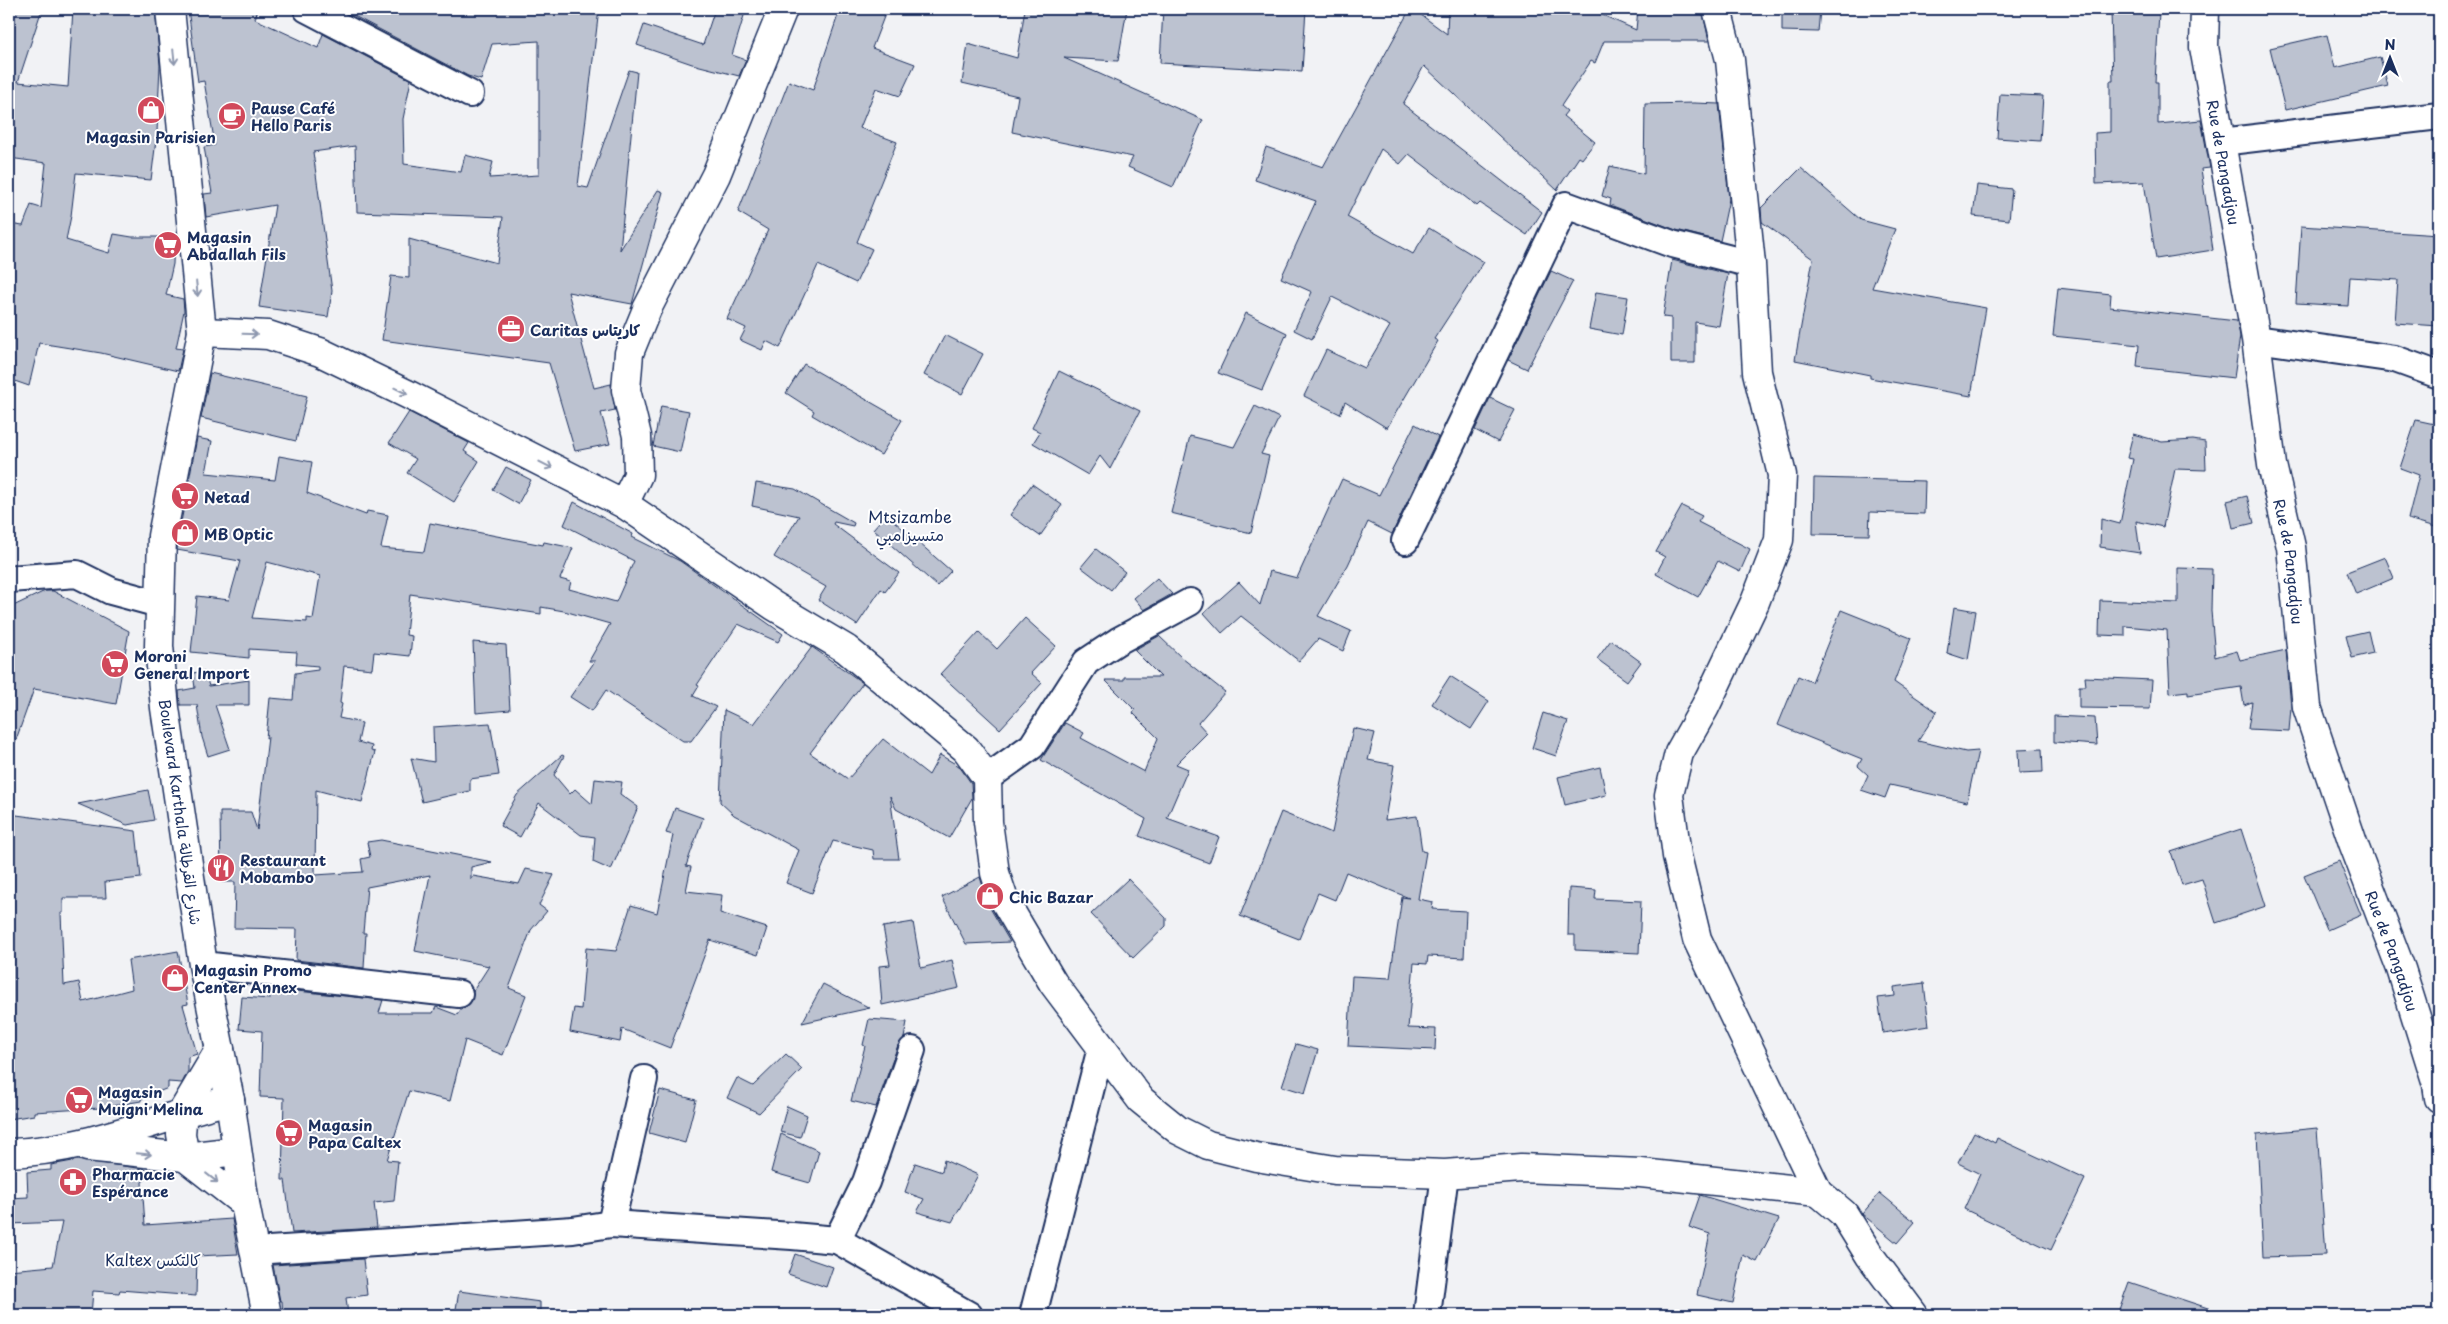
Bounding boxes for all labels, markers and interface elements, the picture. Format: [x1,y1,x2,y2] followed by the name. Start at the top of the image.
[2366,32,2416,82] north arrow
[2384,34,2396,55] text: N
[169,49,179,65] one-way arrow
[136,95,166,125] shop icon: Magasin Parisien
[251,96,335,136] place label: Pause Café Hello Paris
[2202,98,2247,227] street label: Rue de Pangadjou
[217,101,247,131] cafe icon: Pause Café Hello Paris
[86,125,216,148] place label: Magasin Parisien
[187,225,286,265] place label: Magasin Abdallah Fils
[153,230,183,260] supermarket icon: Magasin Abdallah Fils
[192,280,202,296] one-way arrow
[496,314,526,344] office icon: Caritas كاريتاس
[530,318,640,341] place label: Caritas كاريتاس
[242,329,258,339] one-way arrow
[393,387,408,396] one-way arrow
[538,461,553,470] one-way arrow
[170,481,200,511] supermarket icon: Netad
[204,485,250,508] place label: Netad
[2269,496,2310,625] street label: Rue de Pangadjou
[868,504,952,550] district label: Mtsizambe متسيزامبي
[170,518,200,548] shop icon: MB Optic
[204,522,273,545] place label: MB Optic
[134,644,250,684] place label: Moroni General Import
[100,649,130,679] supermarket icon: Moroni General Import
[154,698,208,926] street label: Boulevard Karthala شارع القرطالة
[240,848,326,888] place label: Restaurant Mobambo
[206,853,236,883] restaurant icon: Restaurant Mobambo
[975,881,1005,911] shop icon: Chic Bazar
[1009,885,1093,908] place label: Chic Bazar
[2361,887,2425,1014] street label: Rue de Pangadjou
[194,958,312,998] place label: Magasin Promo Center Annex
[160,963,190,993] shop icon: Magasin Promo Center Annex
[98,1080,204,1120] place label: Magasin Muigni Melina
[64,1085,94,1115] supermarket icon: Magasin Muigni Melina
[308,1113,402,1153] place label: Magasin Papa Caltex
[274,1118,304,1148] supermarket icon: Magasin Papa Caltex
[136,1149,152,1159] one-way arrow
[92,1162,175,1202] place label: Pharmacie Espérance
[58,1167,88,1197] pharmacy icon: Pharmacie Espérance
[205,1173,218,1184] one-way arrow
[105,1247,201,1271] district label: Kaltex كالتكس

